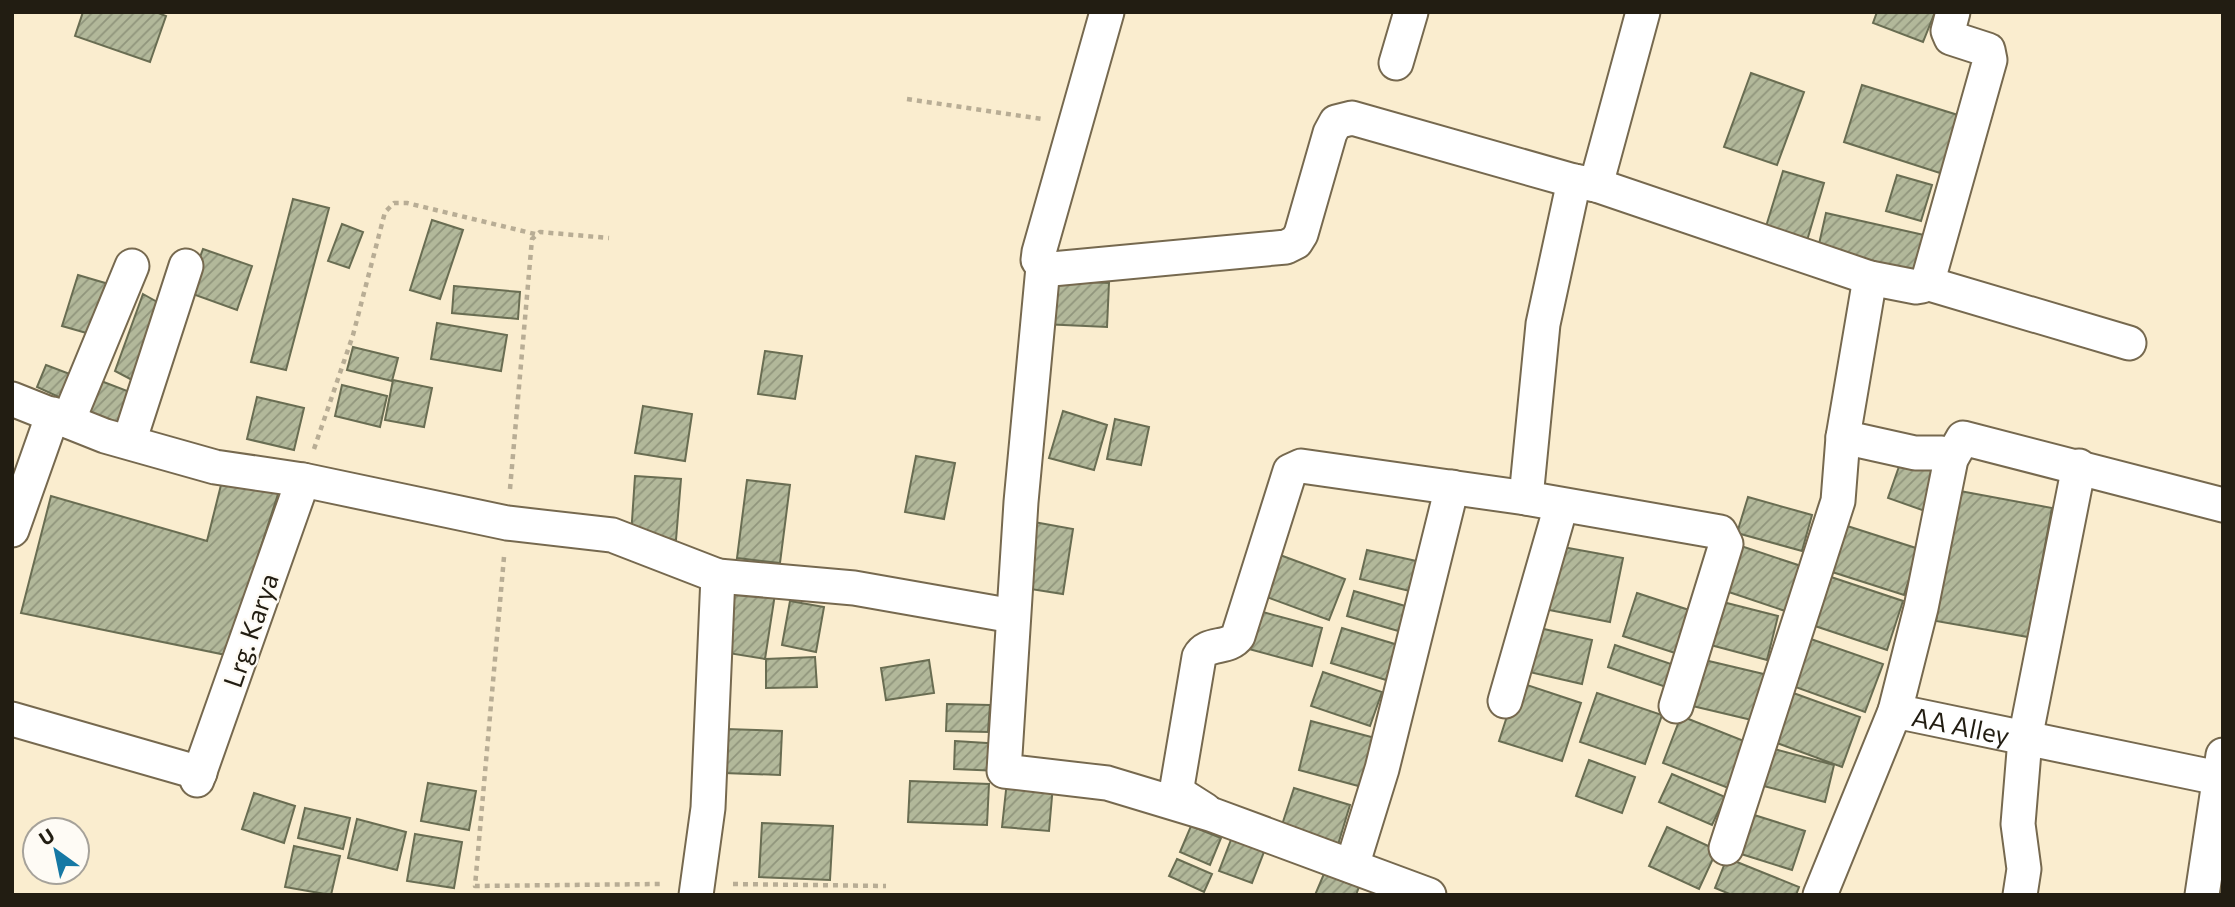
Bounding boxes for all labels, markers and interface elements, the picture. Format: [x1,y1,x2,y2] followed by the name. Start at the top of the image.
[216,569,284,691] street label: Lrg. Karya
[1909,699,2012,750] street label: AA Alley
[21,816,91,886] north arrow
[34,823,59,850] text: U

